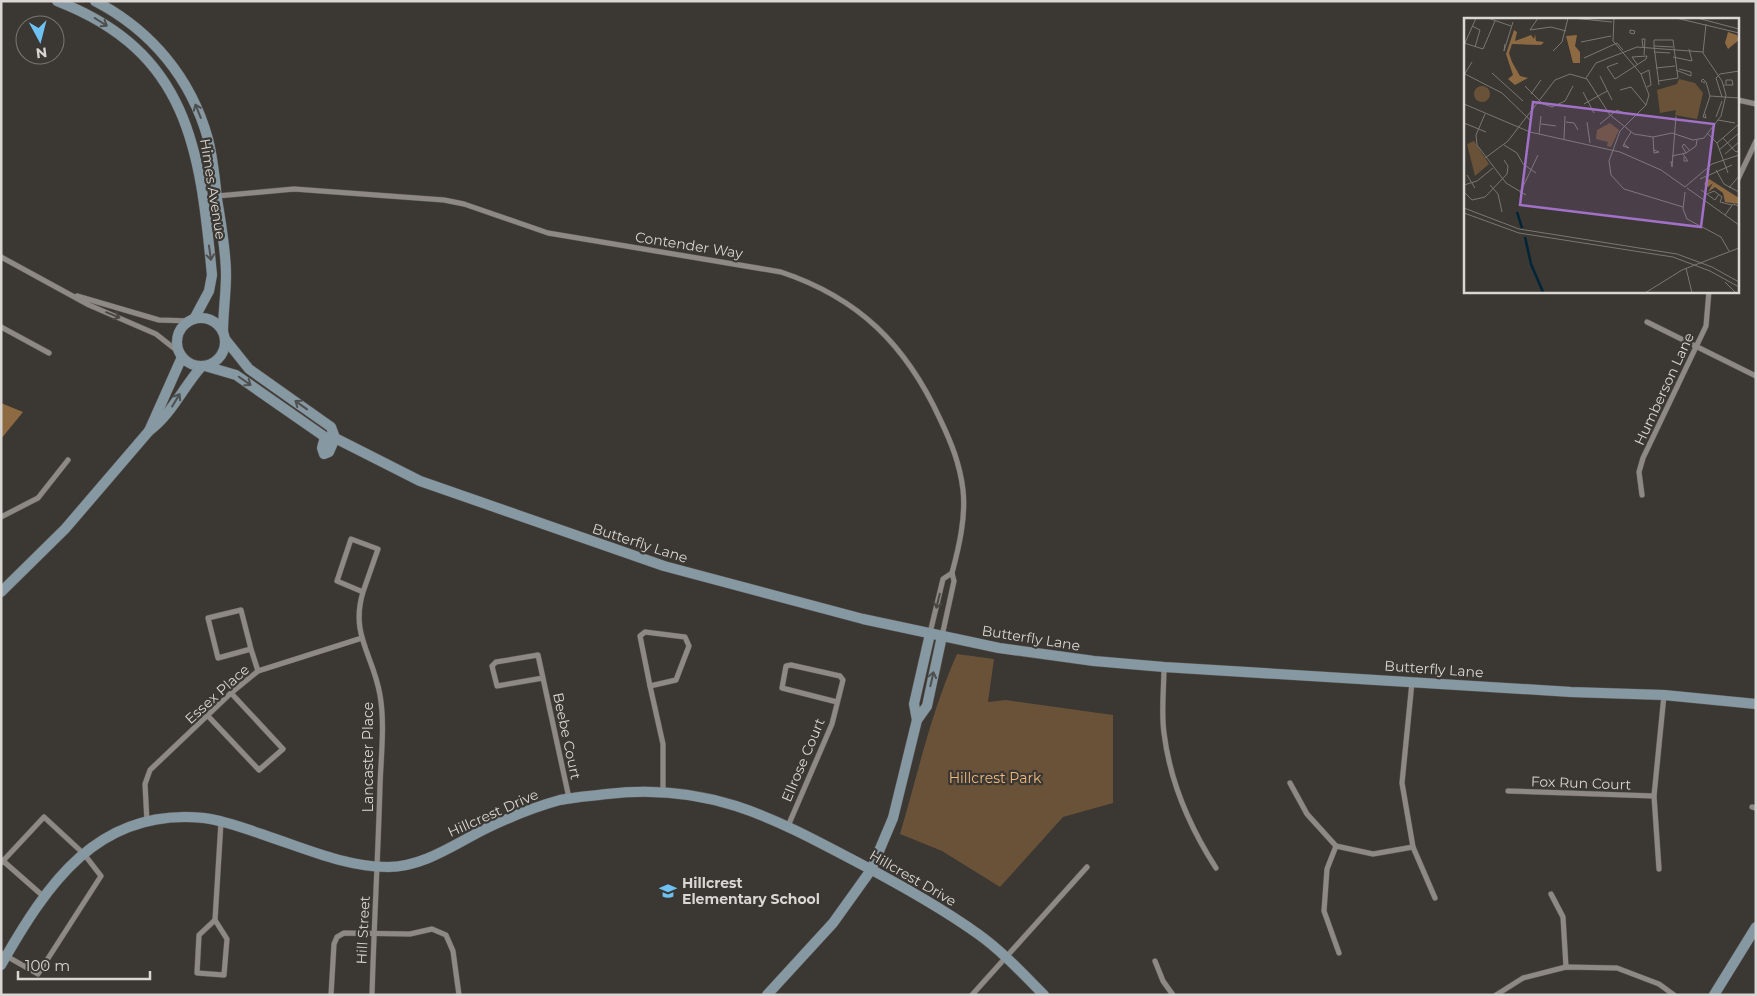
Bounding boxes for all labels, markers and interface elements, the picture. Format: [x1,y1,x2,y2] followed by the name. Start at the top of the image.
[15,15,65,65] north arrow
[94,16,108,27] one-way arrow
[1464,18,1740,292] inset map
[35,43,48,63] text: N
[193,104,202,119] one-way arrow
[196,137,230,241] street label: Himes Avenue
[634,228,745,262] street label: Contender Way
[205,245,215,261] one-way arrow
[105,311,120,321] one-way arrow
[1630,330,1698,448] street label: Humberson Lane
[238,376,252,386] one-way arrow
[172,393,182,407] one-way arrow
[295,400,309,411] one-way arrow
[590,519,690,567] street label: Butterfly Lane
[932,592,942,608] one-way arrow
[981,621,1081,655] street label: Butterfly Lane
[1384,657,1484,681] street label: Butterfly Lane
[181,660,253,728] street label: Essex Place
[928,672,938,688] one-way arrow
[549,691,585,781] street label: Beebe Court
[359,702,377,812] street label: Lancaster Place
[777,715,829,805] street label: Ellrose Court
[949,769,1042,787] park label: Hillcrest Park
[1531,772,1632,794] street label: Fox Run Court
[445,785,541,841] street label: Hillcrest Drive
[866,846,960,910] street label: Hillcrest Drive
[682,874,820,908] place label: Hillcrest Elementary School
[658,881,678,901] school or university icon: Hillcrest Elementary School
[352,895,374,965] street label: Hill Street
[18,948,150,980] scale bar
[25,956,70,975] text: 100 m

